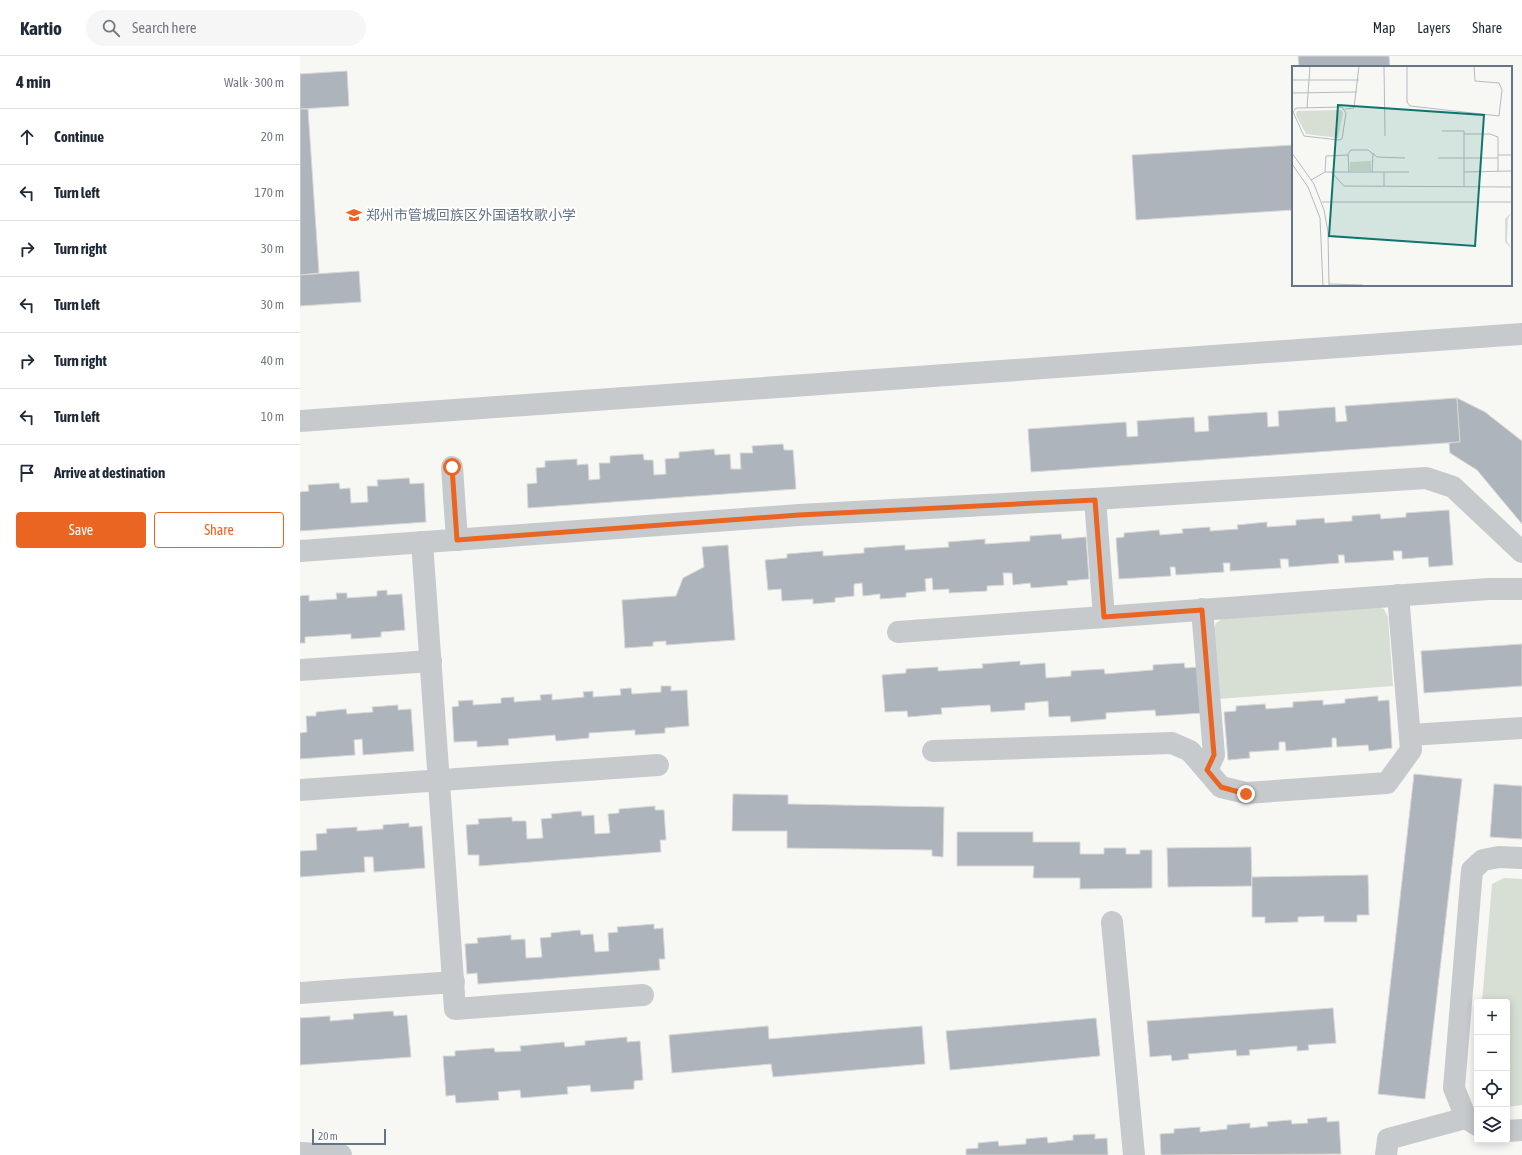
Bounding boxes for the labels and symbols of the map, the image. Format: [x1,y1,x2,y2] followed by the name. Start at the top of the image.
[1292,66,1512,286] inset map
[345,206,363,224] school or university icon: 郑州市管城回族区外国语牧歌小学
[366,207,576,223] place label: 郑州市管城回族区外国语牧歌小学
[443,458,461,476] route start
[1237,785,1255,803] route end
[312,1127,386,1146] scale bar

